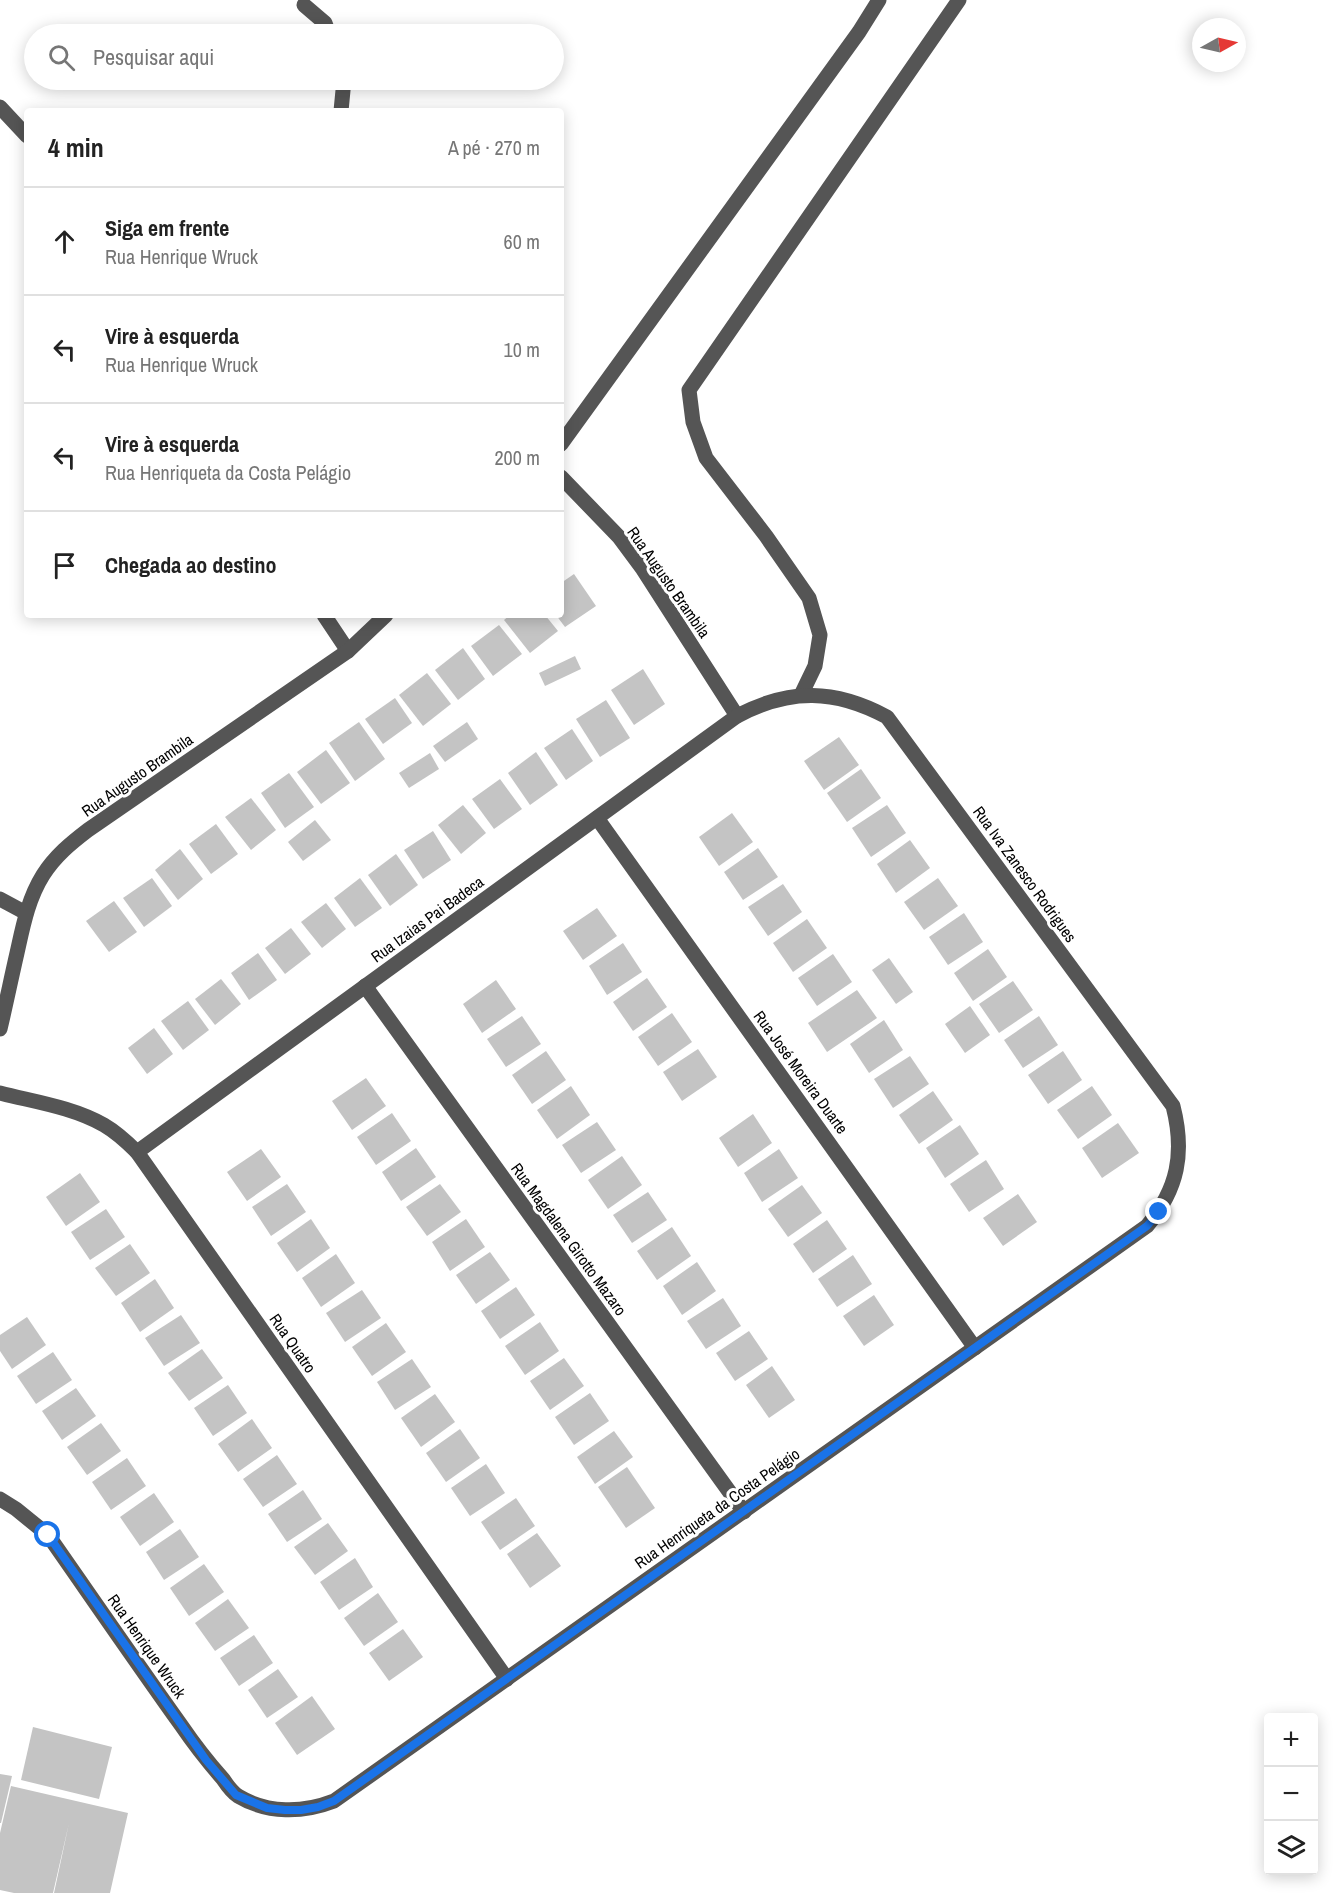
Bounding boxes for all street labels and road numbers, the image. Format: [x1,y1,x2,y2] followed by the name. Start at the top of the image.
[622,522,716,643] street label: Rua Augusto Brambila
[77,728,198,822] street label: Rua Augusto Brambila
[968,801,1082,947] street label: Rua Iva Zanesco Rodrigues
[366,870,488,967] street label: Rua Izaias Pai Badeca
[749,1006,853,1138] street label: Rua José Moreira Duarte
[506,1158,632,1320] street label: Rua Magdalena Girotto Mazaro
[265,1309,321,1377] street label: Rua Quatro
[630,1443,804,1573] street label: Rua Henriqueta da Costa Pelágio
[103,1590,191,1703] street label: Rua Henrique Wruck

